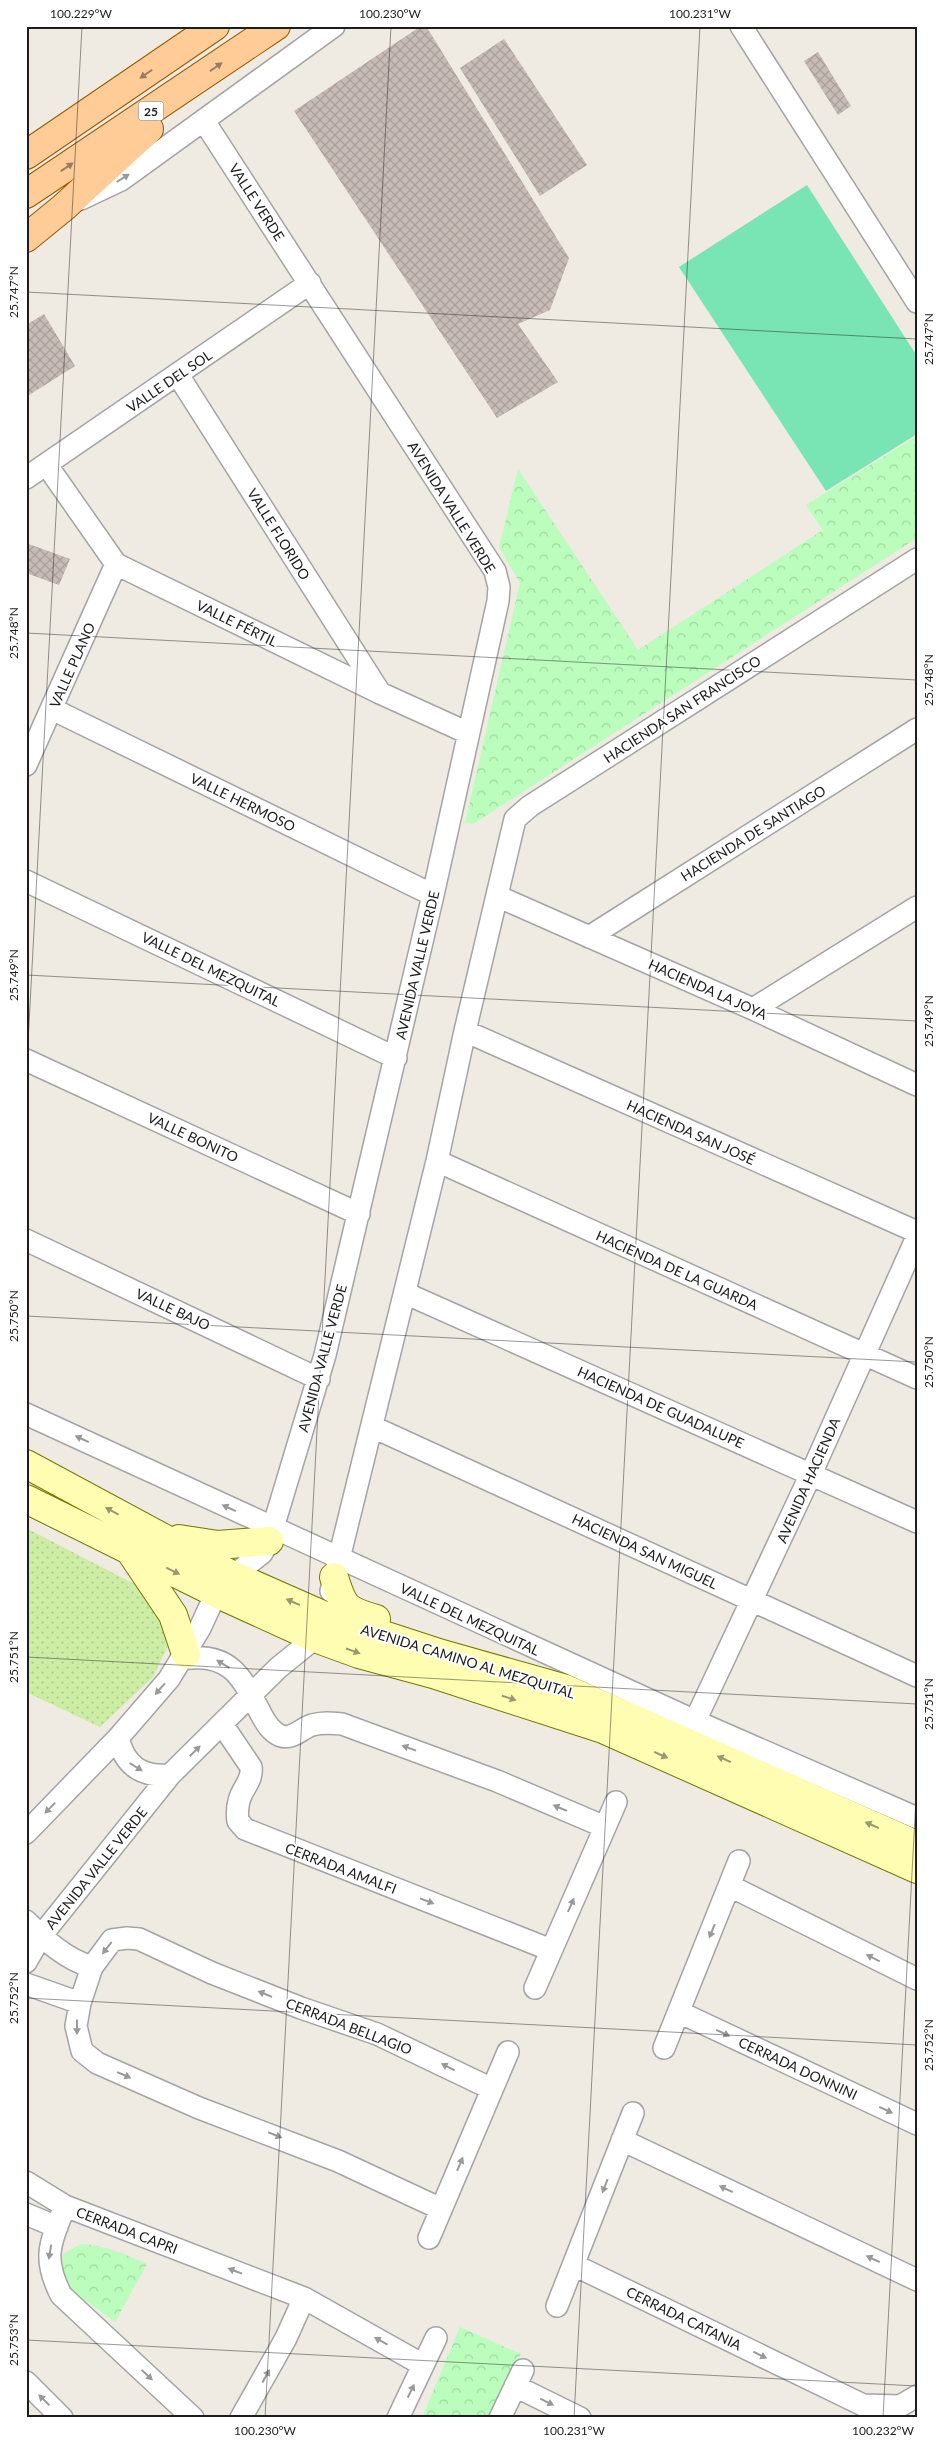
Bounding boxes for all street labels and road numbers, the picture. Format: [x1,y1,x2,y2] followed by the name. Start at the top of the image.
[138,102,164,120] road number: 25
[226,160,288,244] street label: VALLE VERDE
[123,346,215,416] street label: VALLE DEL SOL
[404,438,500,576] street label: AVENIDA VALLE VERDE
[244,485,314,583] street label: VALLE FLORIDO
[194,596,280,650] street label: VALLE FÉRTIL
[46,620,98,710] street label: VALLE PLANO
[600,652,764,766] street label: HACIENDA SAN FRANCISCO
[188,769,298,835] street label: VALLE HERMOSO
[677,781,829,885] street label: HACIENDA DE SANTIAGO
[392,889,442,1041] street label: AVENIDA VALLE VERDE
[139,928,283,1010] street label: VALLE DEL MEZQUITAL
[646,955,770,1023] street label: HACIENDA LA JOYA
[624,1096,758,1168] street label: HACIENDA SAN JOSÉ
[145,1109,241,1165] street label: VALLE BONITO
[593,1227,761,1314] street label: HACIENDA DE LA GUARDA
[294,1282,350,1434] street label: AVENIDA VALLE VERDE
[133,1284,213,1334] street label: VALLE BAJO
[575,1363,747,1451] street label: HACIENDA DE GUADALUPE
[773,1414,844,1545] street label: AVENIDA HACIENDA
[569,1510,721,1592] street label: HACIENDA SAN MIGUEL
[398,1579,542,1659] street label: VALLE DEL MEZQUITAL
[359,1620,577,1702] street label: AVENIDA CAMINO AL MEZQUITAL
[42,1804,150,1932] street label: AVENIDA VALLE VERDE
[283,1839,399,1897] street label: CERRADA AMALFI
[284,1994,414,2058] street label: CERRADA BELLAGIO
[736,2033,860,2103] street label: CERRADA DONNINI
[74,2203,180,2257] street label: CERRADA CAPRI
[624,2283,745,2354] street label: CERRADA CATANIA

